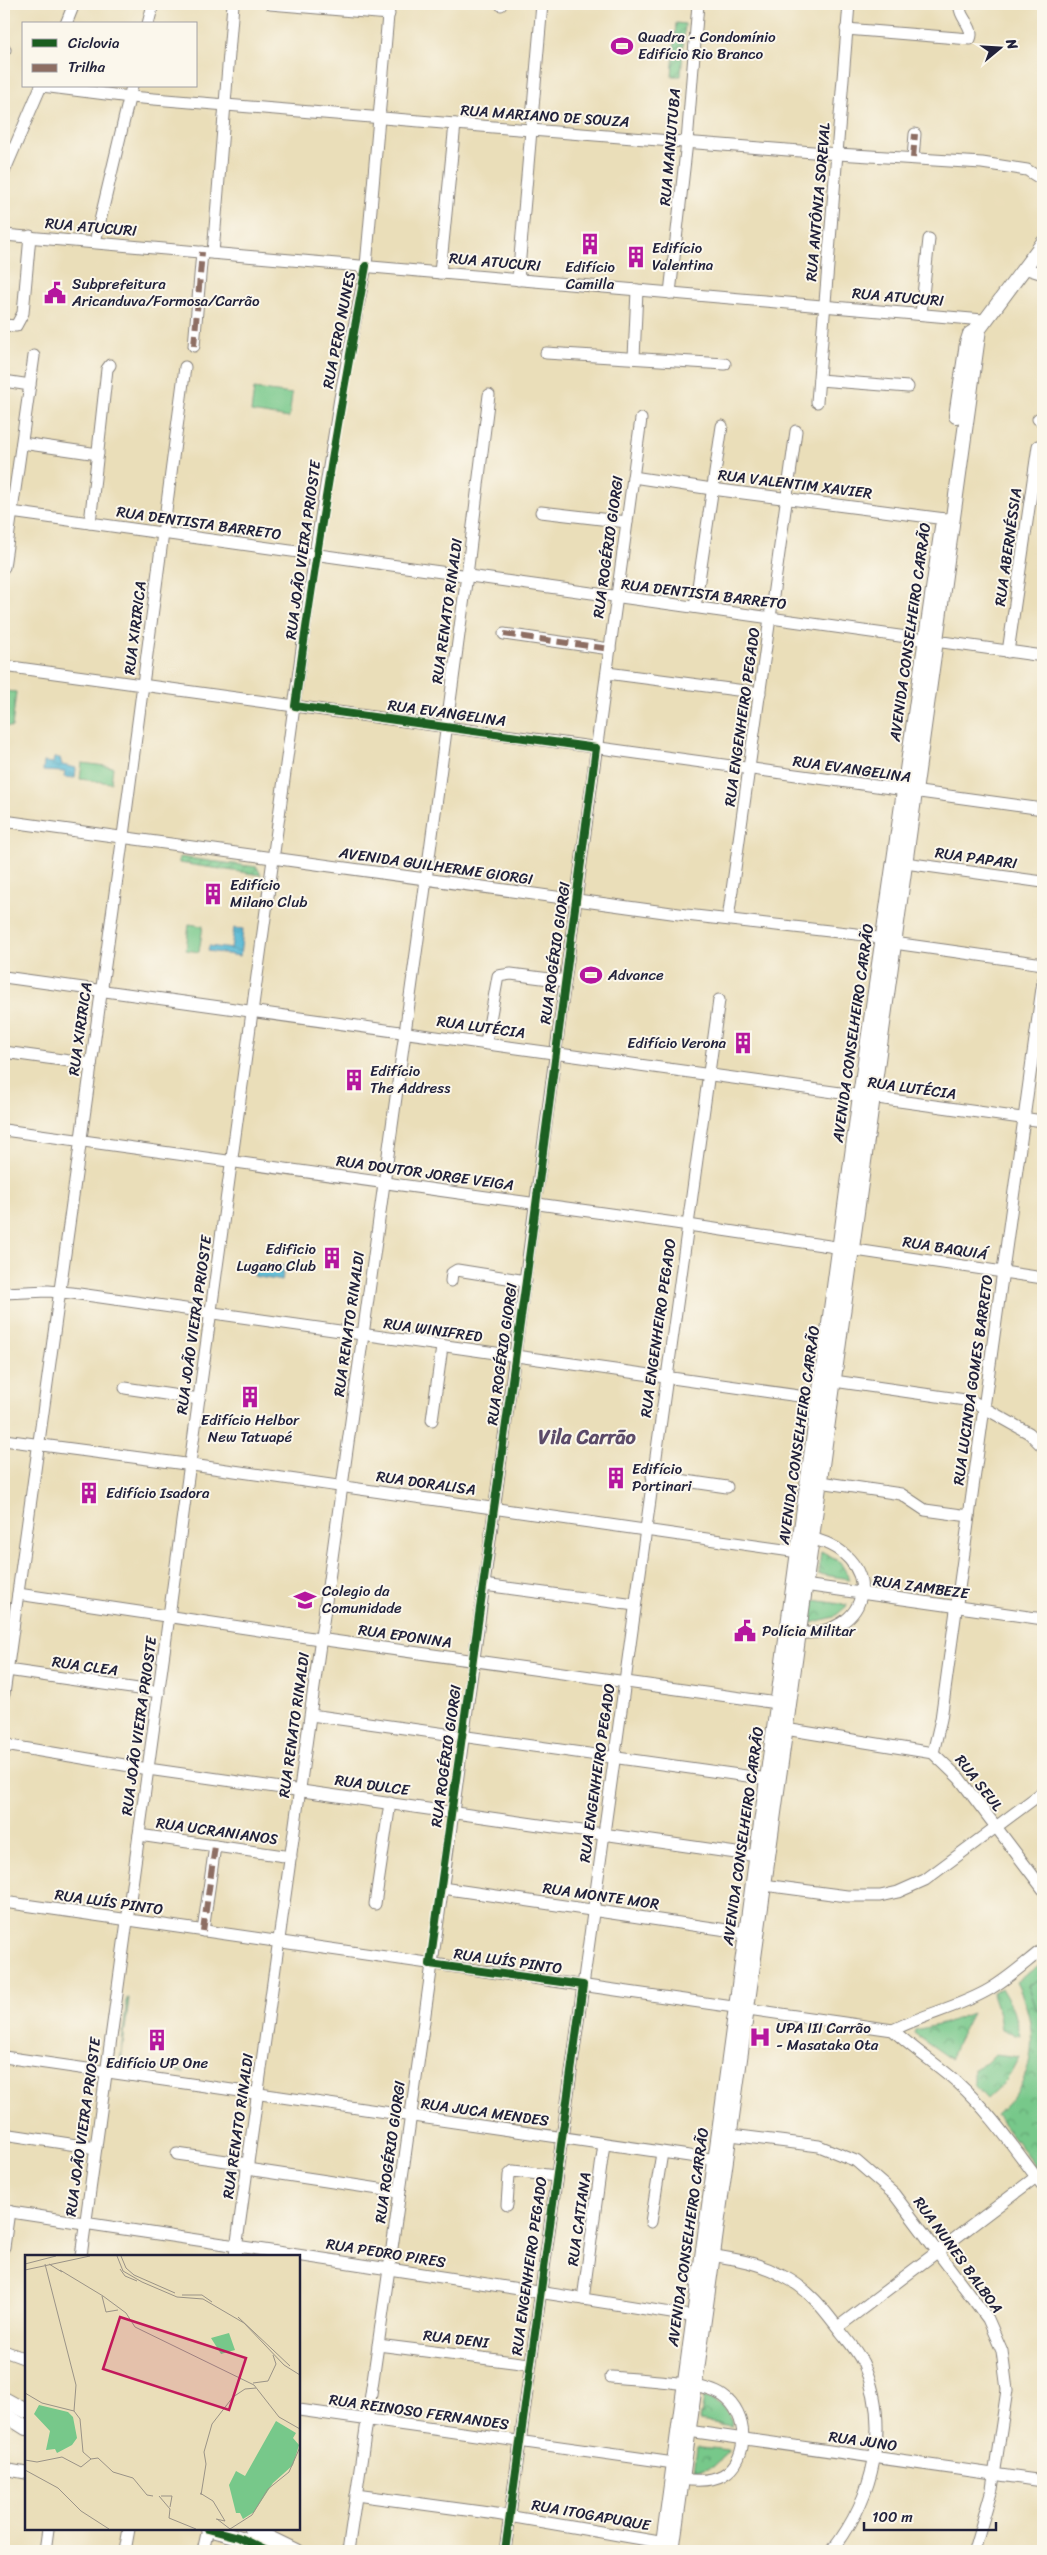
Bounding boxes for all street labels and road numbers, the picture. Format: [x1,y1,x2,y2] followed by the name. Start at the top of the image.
[652,87,688,207] street label: RUA MANIUTUBA
[460,97,630,135] street label: RUA MARIANO DE SOUZA
[798,122,838,282] street label: RUA ANTÔNIA SOREVAL
[44,210,138,244] street label: RUA ATUCURI
[448,245,542,279] street label: RUA ATUCURI
[315,269,363,391] street label: RUA PERO NUNES
[851,280,945,314] street label: RUA ATUCURI
[278,457,329,641] street label: RUA JOÃO VIEIRA PRIOSTE
[716,462,874,506] street label: RUA VALENTIM XAVIER
[585,474,631,620] street label: RUA ROGÉRIO GIORGI
[987,486,1029,608] street label: RUA ABERNÉSSIA
[115,499,283,547] street label: RUA DENTISTA BARRETO
[882,521,938,744] street label: AVENIDA CONSELHEIRO CARRÃO
[424,536,470,685] street label: RUA RENATO RINALDI
[620,571,788,617] street label: RUA DENTISTA BARRETO
[116,580,154,676] street label: RUA XIRIRICA
[717,626,767,808] street label: RUA ENGENHEIRO PEGADO
[386,692,508,734] street label: RUA EVANGELINA
[791,748,913,790] street label: RUA EVANGELINA
[336,839,535,893] street label: AVENIDA GUILHERME GIORGI
[933,839,1019,877] street label: RUA PAPARI
[532,880,578,1026] street label: RUA ROGÉRIO GIORGI
[825,922,881,1145] street label: AVENIDA CONSELHEIRO CARRÃO
[61,981,99,1077] street label: RUA XIRIRICA
[435,1008,527,1046] street label: RUA LUTÉCIA
[866,1069,958,1107] street label: RUA LUTÉCIA
[335,1148,515,1198] street label: RUA DOUTOR JORGE VEIGA
[901,1228,991,1268] street label: RUA BAQUIÁ
[169,1232,220,1416] street label: RUA JOÃO VIEIRA PRIOSTE
[633,1237,683,1419] street label: RUA ENGENHEIRO PEGADO
[326,1249,372,1398] street label: RUA RENATO RINALDI
[945,1273,1001,1487] street label: RUA LUCINDA GOMES BARRETO
[479,1281,525,1427] street label: RUA ROGÉRIO GIORGI
[382,1310,484,1350] street label: RUA WINIFRED
[771,1324,827,1547] street label: AVENIDA CONSELHEIRO CARRÃO
[375,1463,477,1503] street label: RUA DORALISA
[871,1567,972,1607] street label: RUA ZAMBEZE
[357,1617,453,1655] street label: RUA EPONINA
[114,1633,165,1817] street label: RUA JOÃO VIEIRA PRIOSTE
[50,1649,120,1683] street label: RUA CLEA
[271,1650,317,1799] street label: RUA RENATO RINALDI
[572,1682,622,1864] street label: RUA ENGENHEIRO PEGADO
[423,1683,469,1829] street label: RUA ROGÉRIO GIORGI
[715,1725,771,1948] street label: AVENIDA CONSELHEIRO CARRÃO
[948,1749,1010,1817] street label: RUA SEUL
[333,1767,413,1803] street label: RUA DULCE
[154,1810,280,1852] street label: RUA UCRANIANOS
[541,1875,661,1917] street label: RUA MONTE MOR
[53,1882,165,1922] street label: RUA LUÍS PINTO
[452,1941,564,1981] street label: RUA LUÍS PINTO
[58,2034,109,2218] street label: RUA JOÃO VIEIRA PRIOSTE
[215,2051,261,2200] street label: RUA RENATO RINALDI
[367,2079,413,2225] street label: RUA ROGÉRIO GIORGI
[419,2090,551,2134] street label: RUA JUCA MENDES
[660,2126,716,2349] street label: AVENIDA CONSELHEIRO CARRÃO
[560,2170,598,2268] street label: RUA CATIANA
[504,2175,554,2357] street label: RUA ENGENHEIRO PEGADO
[906,2191,1010,2319] street label: RUA NUNES BALBOA
[324,2231,448,2275] street label: RUA PEDRO PIRES
[422,2322,491,2356] street label: RUA DENI
[327,2386,511,2438] street label: RUA REINOSO FERNANDES
[827,2423,899,2459] street label: RUA JUNO
[530,2492,654,2539] street label: RUA ITOGAPUQUE

